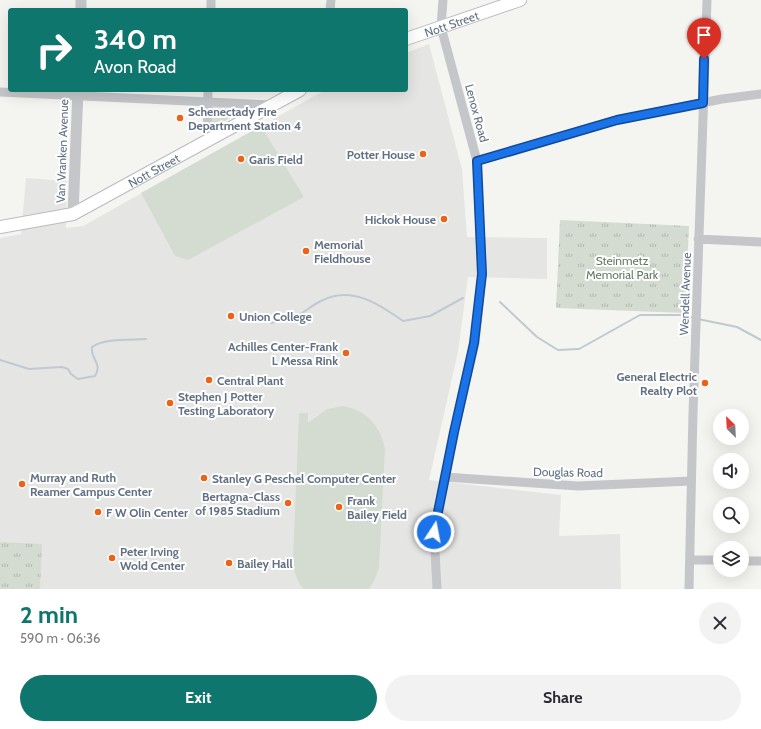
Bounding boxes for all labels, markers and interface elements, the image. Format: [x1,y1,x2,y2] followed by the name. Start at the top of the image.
[422,7,481,40] street label: Nott Street
[687,18,721,59] pin
[94,22,177,56] text: 340 m
[28,24,80,76] icon: right
[693,24,715,46] icon: arrive
[94,56,176,78] text: Avon Road
[462,82,492,144] street label: Lenox Road
[53,99,71,203] street label: Van Vranken Avenue
[188,104,301,133] place label: Schenectady Fire Department Station 4
[175,113,185,123] marker: Schenectady Fire Department Station 4
[347,147,415,162] place label: Potter House
[418,149,428,159] marker: Potter House
[125,150,182,190] street label: Nott Street
[249,152,303,167] place label: Garis Field
[236,154,246,164] marker: Garis Field
[365,212,436,227] place label: Hickok House
[439,214,449,224] marker: Hickok House
[314,237,371,266] place label: Memorial Fieldhouse
[301,246,311,256] marker: Memorial Fieldhouse
[676,252,694,336] street label: Wendell Avenue
[586,253,659,282] park label: Steinmetz Memorial Park
[239,309,312,324] place label: Union College
[226,311,236,321] marker: Union College
[228,339,338,368] place label: Achilles Center-Frank L Messa Rink
[341,348,351,358] marker: Achilles Center-Frank L Messa Rink
[616,369,698,398] place label: General Electric Realty Plot
[217,373,284,388] place label: Central Plant
[204,375,214,385] marker: Central Plant
[700,378,710,388] marker: General Electric Realty Plot
[178,389,275,418] place label: Stephen J Potter Testing Laboratory
[165,398,175,408] marker: Stephen J Potter Testing Laboratory
[713,409,749,445] north arrow
[713,409,749,577] map controls
[713,453,749,489] button: sound
[533,464,603,480] street label: Douglas Road
[30,470,152,499] place label: Murray and Ruth Reamer Campus Center
[212,471,396,486] place label: Stanley G Peschel Computer Center
[199,473,209,483] marker: Stanley G Peschel Computer Center
[17,479,27,489] marker: Murray and Ruth Reamer Campus Center
[195,489,280,518] place label: Bertagna-Class of 1985 Stadium
[347,493,407,522] place label: Frank Bailey Field
[713,497,749,533] button: search
[283,498,293,508] marker: Bertagna-Class of 1985 Stadium
[334,502,344,512] marker: Frank Bailey Field
[106,505,188,520] place label: F W Olin Center
[93,507,103,517] marker: F W Olin Center
[413,511,455,553] position arrow
[713,541,749,577] button: layers
[120,544,185,573] place label: Peter Irving Wold Center
[107,553,117,563] marker: Peter Irving Wold Center
[237,556,293,571] place label: Bailey Hall
[224,558,234,568] marker: Bailey Hall
[20,600,78,629] text: 2 min
[699,602,741,644] button: close
[20,630,100,646] text: 590 m · 06:36
[20,675,377,721] button: Exit
[385,675,741,721] button: Share

